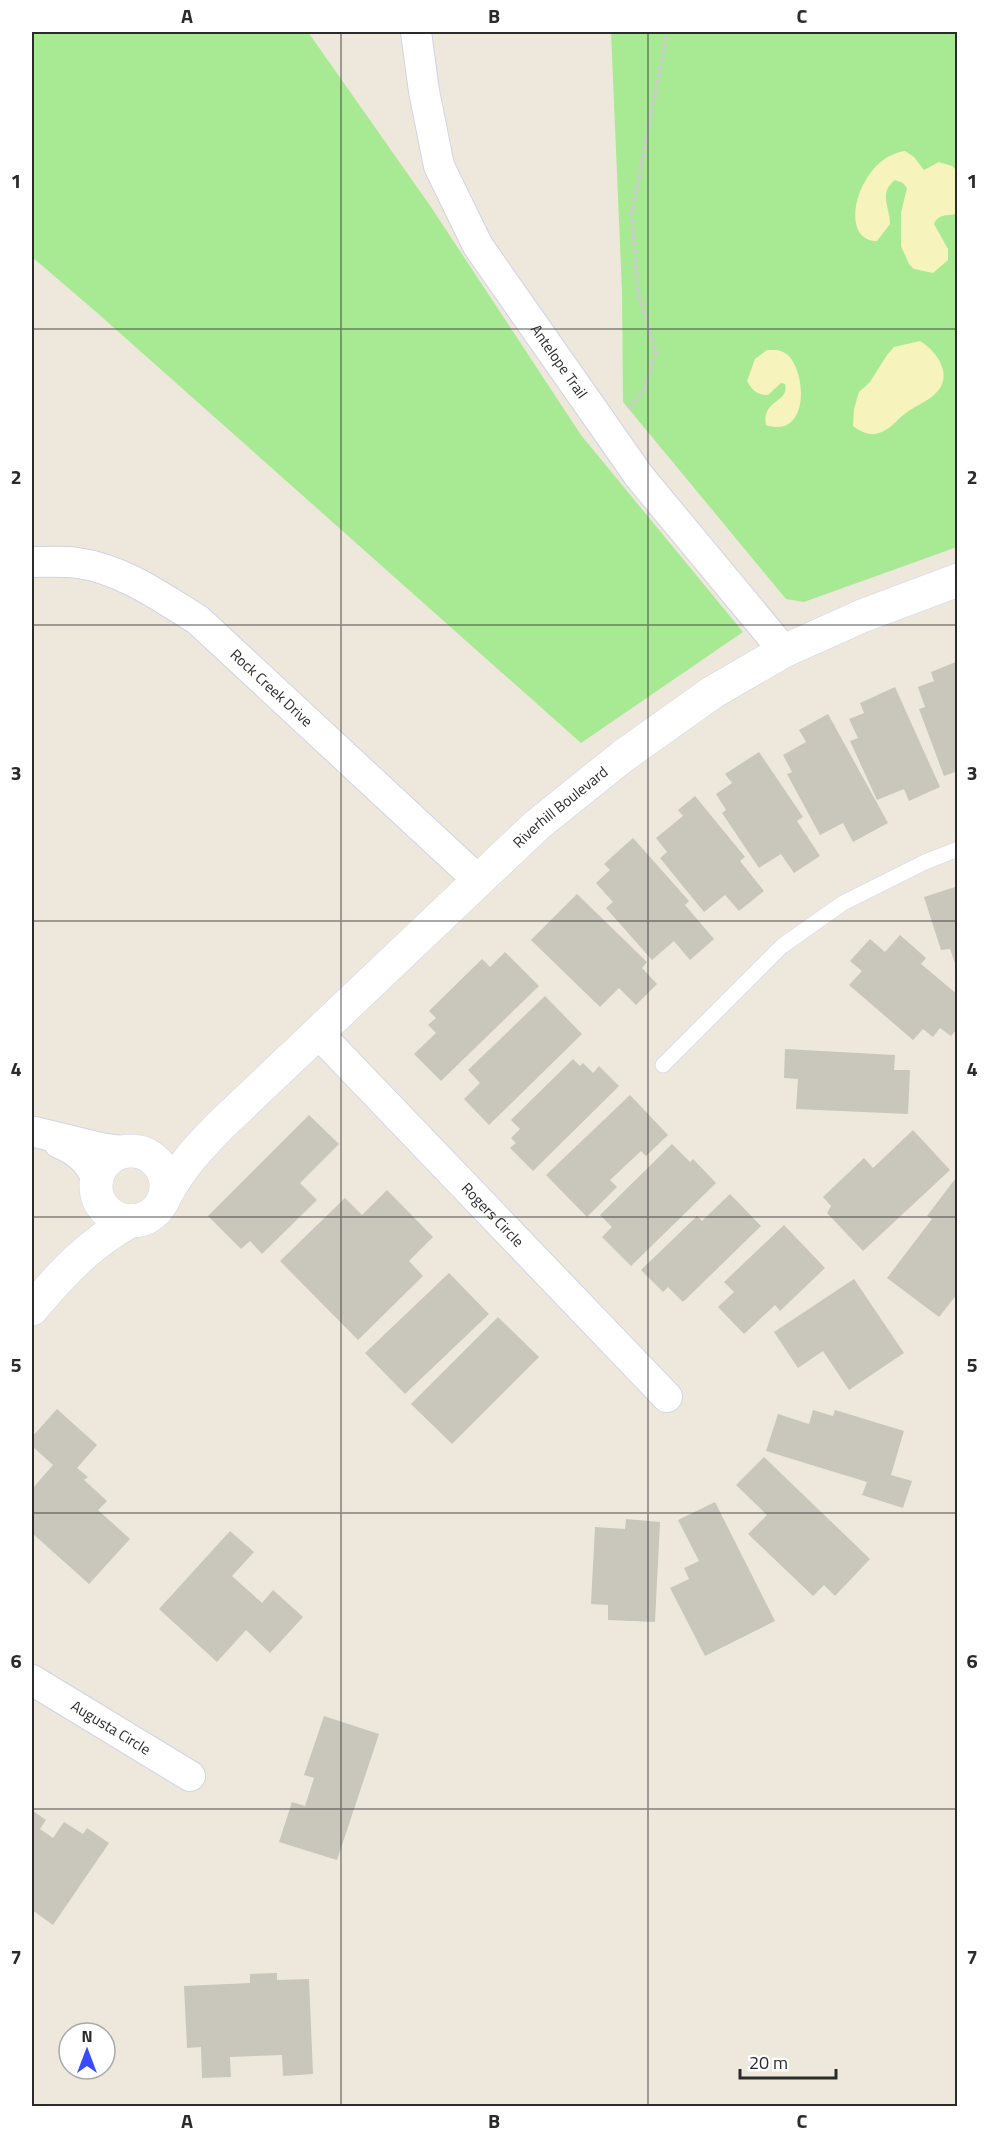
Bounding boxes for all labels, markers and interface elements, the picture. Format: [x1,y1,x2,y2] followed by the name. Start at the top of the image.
[181,0,193,31] text: A
[488,0,500,31] text: B
[797,0,808,31] text: C
[10,165,22,196] text: 1
[966,165,978,196] text: 1
[525,319,593,403] street label: Antelope Trail
[10,461,22,492] text: 2
[966,461,978,492] text: 2
[225,643,318,732] street label: Rock Creek Drive
[10,757,22,788] text: 3
[966,757,978,788] text: 3
[507,760,613,853] street label: Riverhill Boulevard
[10,1053,22,1084] text: 4
[966,1053,978,1084] text: 4
[456,1177,529,1252] street label: Rogers Circle
[10,1349,22,1380] text: 5
[966,1349,978,1380] text: 5
[10,1645,22,1676] text: 6
[966,1645,978,1676] text: 6
[67,1694,155,1760] street label: Augusta Circle
[10,1941,22,1972] text: 7
[966,1941,978,1972] text: 7
[57,2021,117,2081] north arrow
[81,2024,93,2048] text: N
[740,2042,836,2080] scale bar
[749,2049,788,2076] text: 20 m
[181,2105,193,2136] text: A
[488,2105,500,2136] text: B
[797,2105,808,2136] text: C

